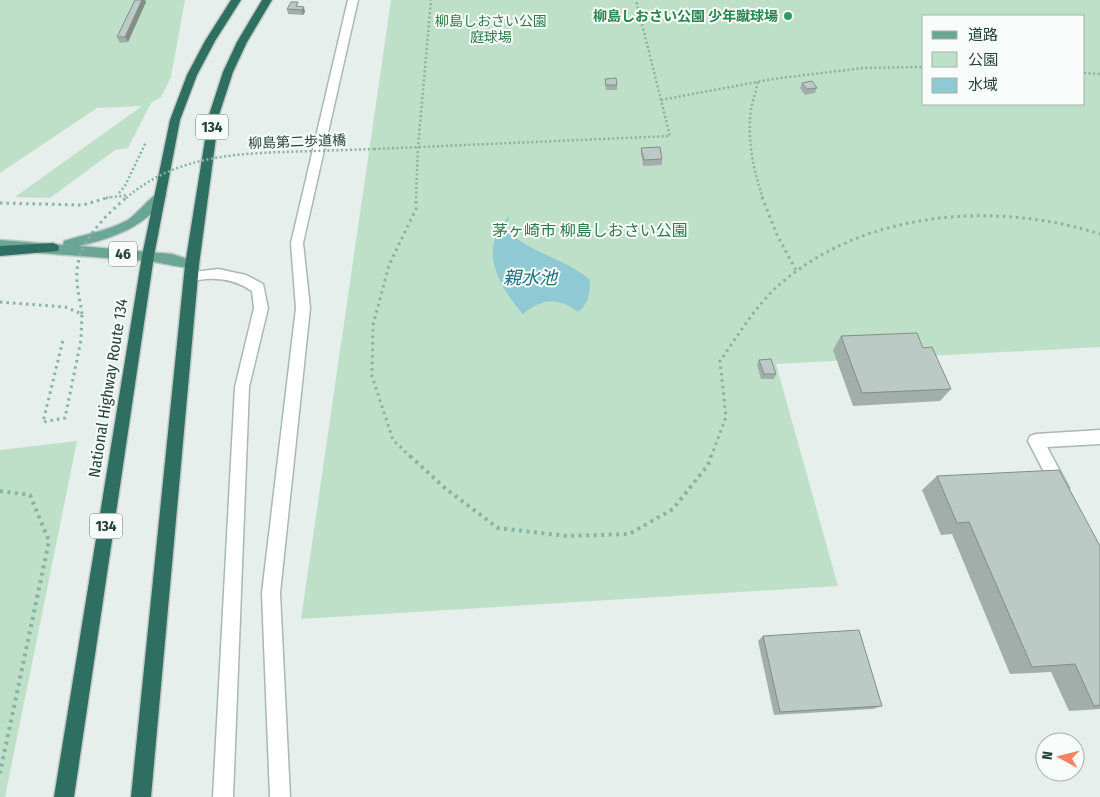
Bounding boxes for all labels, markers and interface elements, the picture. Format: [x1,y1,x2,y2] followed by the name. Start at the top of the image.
[593,8,778,25] place label: 柳島しおさい公園 少年蹴球場
[782,10,794,22] marker: 柳島しおさい公園 少年蹴球場
[435,13,547,46] park label: 柳島しおさい公園 庭球場
[922,15,1085,105] legend
[968,26,998,44] text: 道路
[968,51,998,69] text: 公園
[968,76,998,94] text: 水域
[196,114,228,140] road number: 134
[248,132,346,152] street label: 柳島第二歩道橋
[492,221,688,240] park label: 茅ヶ崎市 柳島しおさい公園
[109,242,137,266] road number: 46
[503,267,559,289] water label: 親水池
[84,297,132,479] street label: National Highway Route 134
[90,514,122,538] road number: 134
[1035,732,1085,782] north arrow
[1039,750,1057,761] text: N

